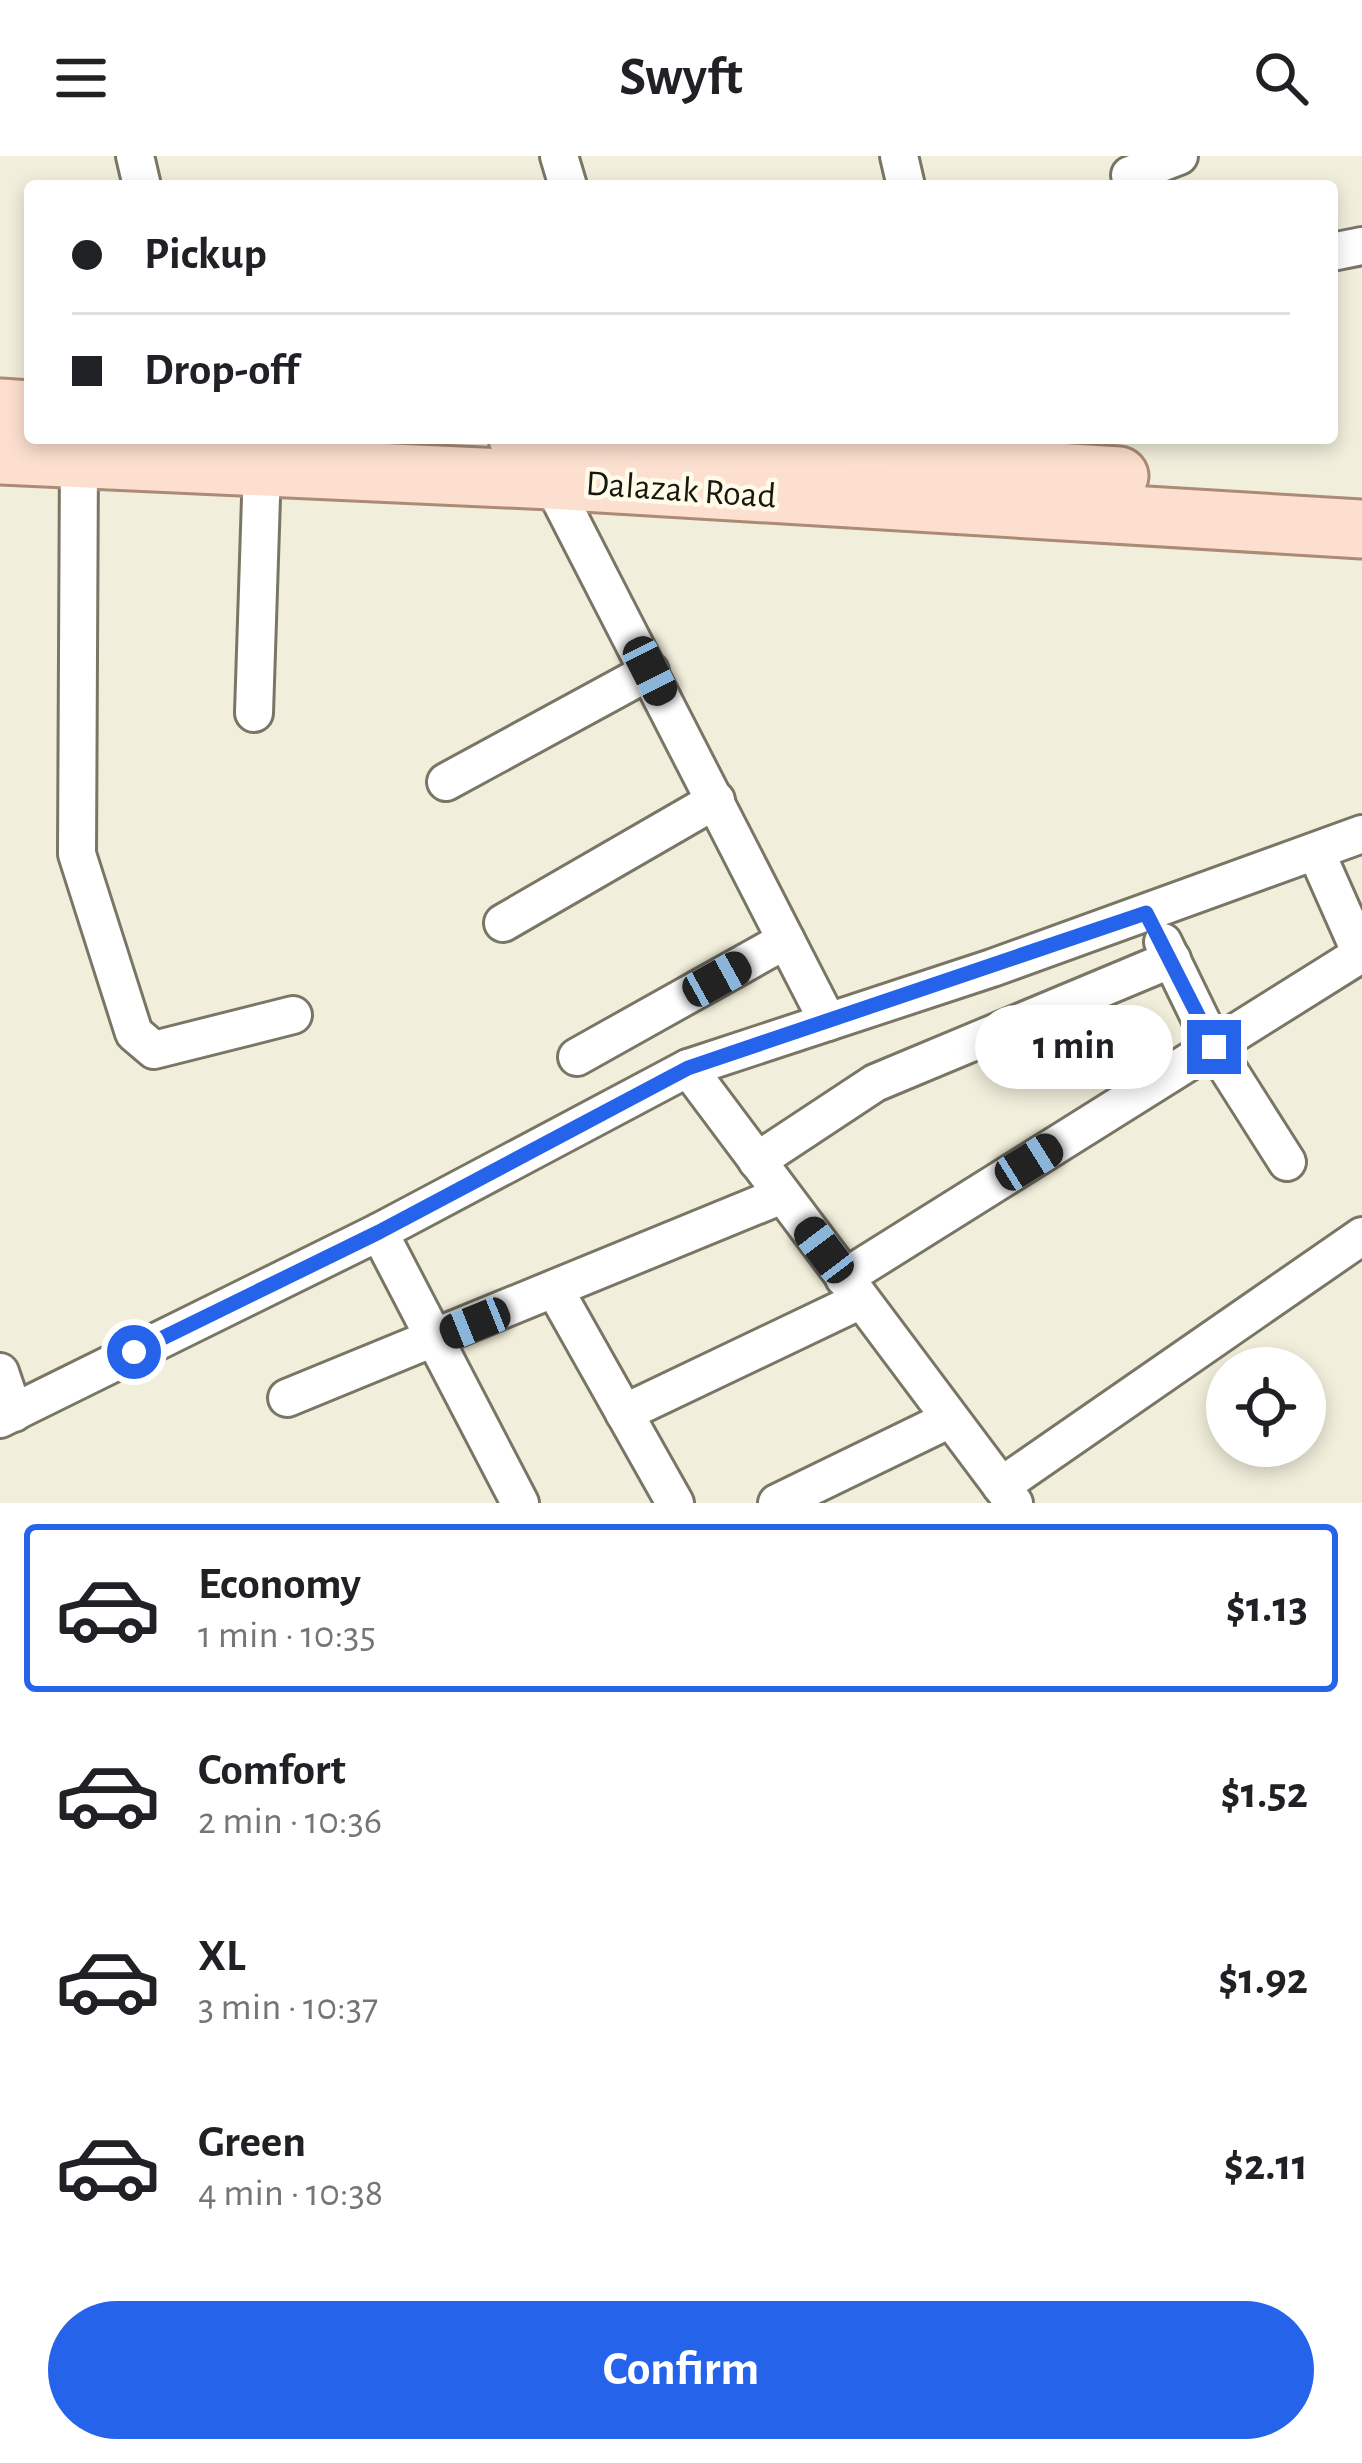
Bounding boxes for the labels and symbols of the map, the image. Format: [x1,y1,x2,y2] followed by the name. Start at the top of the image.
[584,465,777,515] street label: Dalazak Road
[618,631,682,711] car
[677,946,757,1012] car
[974,1005,1172,1089] callout: 1 min
[1187,1020,1241,1074] route end
[989,1128,1069,1196] car
[788,1210,860,1290] car
[435,1293,515,1353] car
[107,1325,161,1379] route start

